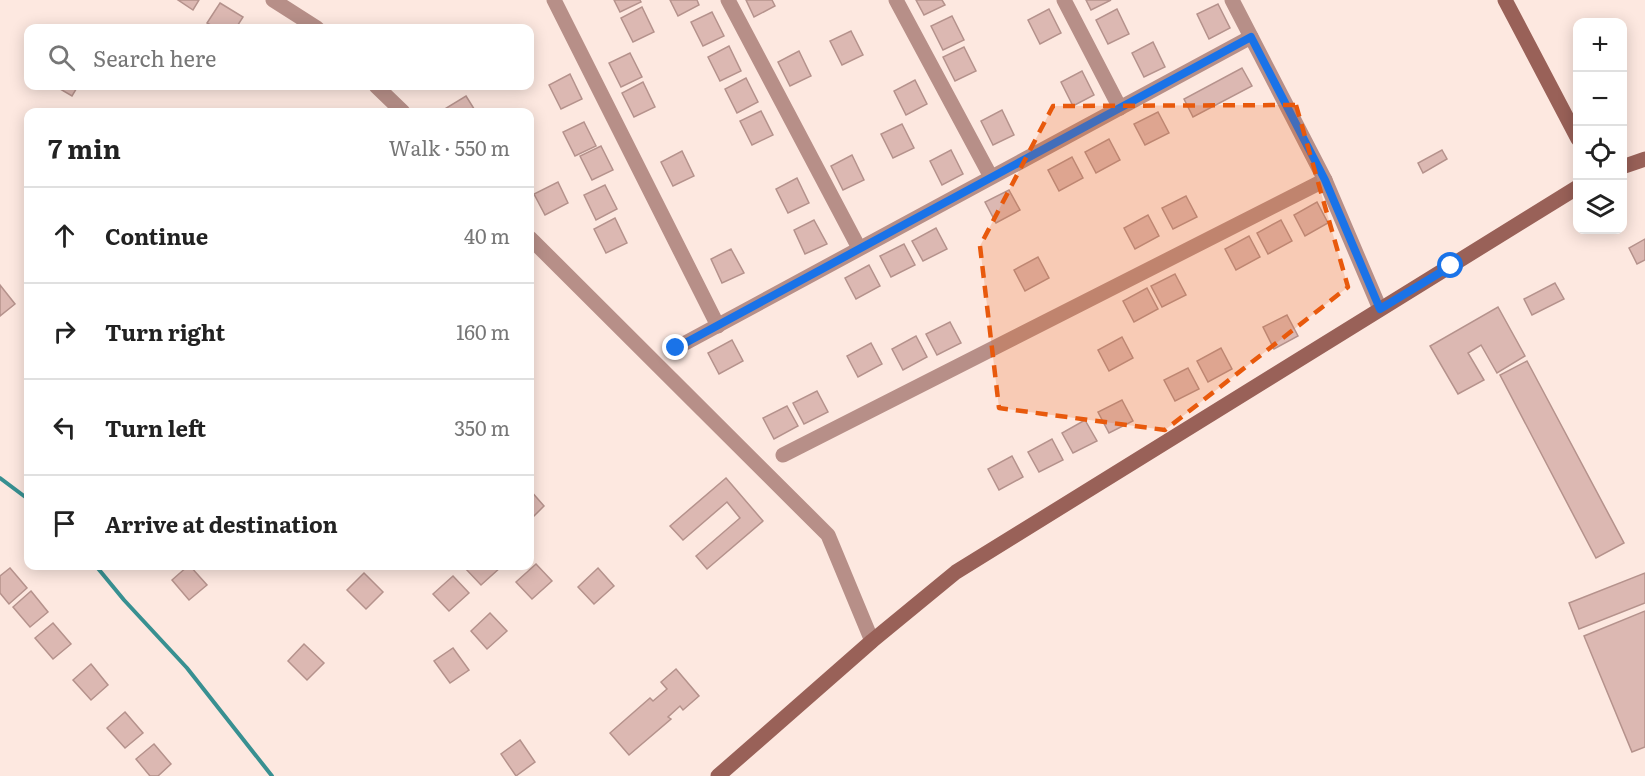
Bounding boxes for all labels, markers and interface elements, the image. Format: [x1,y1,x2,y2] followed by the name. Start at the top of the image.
[1573,18,1627,234] map controls
[1573,18,1627,72] button: +
[24,24,534,90] search box
[45,41,78,74] icon: search
[93,41,216,74] text: Search here
[1573,72,1627,126] button: −
[1573,126,1627,180] button: locate
[48,128,121,167] text: 7 min
[389,132,510,162] text: Walk · 550 m
[1573,180,1627,234] button: layers
[48,219,81,252] icon: ahead
[105,219,208,252] text: Continue
[464,220,510,250] text: 40 m
[1437,252,1463,278] route start
[48,315,81,348] icon: right
[105,315,225,348] text: Turn right
[456,316,510,346] text: 160 m
[662,334,688,360] route end
[48,411,81,444] icon: left
[105,411,206,444] text: Turn left
[454,412,510,442] text: 350 m
[48,507,81,540] icon: arrive
[105,507,338,540] text: Arrive at destination

